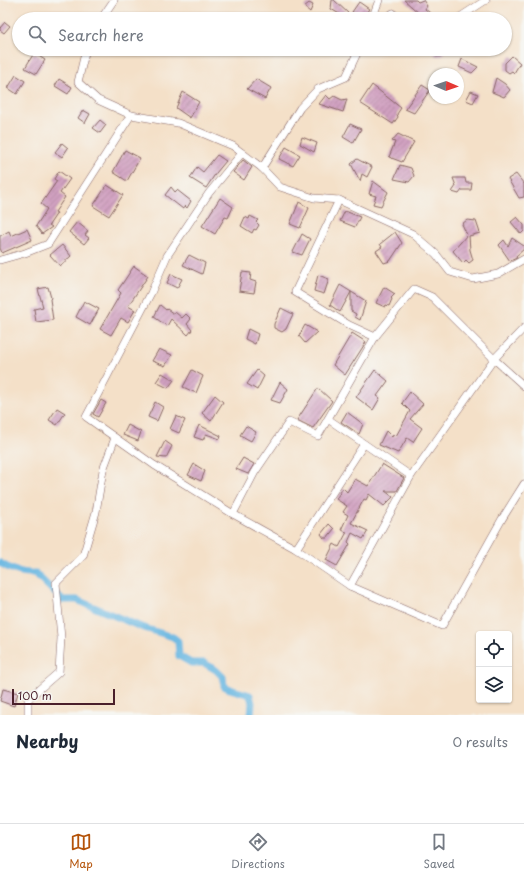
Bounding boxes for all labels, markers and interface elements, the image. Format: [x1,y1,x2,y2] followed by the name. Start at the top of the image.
[12,12,512,56] search box
[26,23,48,45] icon: search
[58,23,144,46] text: Search here
[428,68,464,104] north arrow
[476,631,512,703] map controls
[476,631,512,667] button: locate
[476,667,512,703] button: layers
[12,687,115,706] scale bar
[18,687,52,704] text: 100 m
[16,728,78,754] text: Nearby
[453,732,508,751] text: 0 results
[69,831,93,872] tab: Map
[231,831,285,872] tab: Directions
[423,831,455,872] tab: Saved

